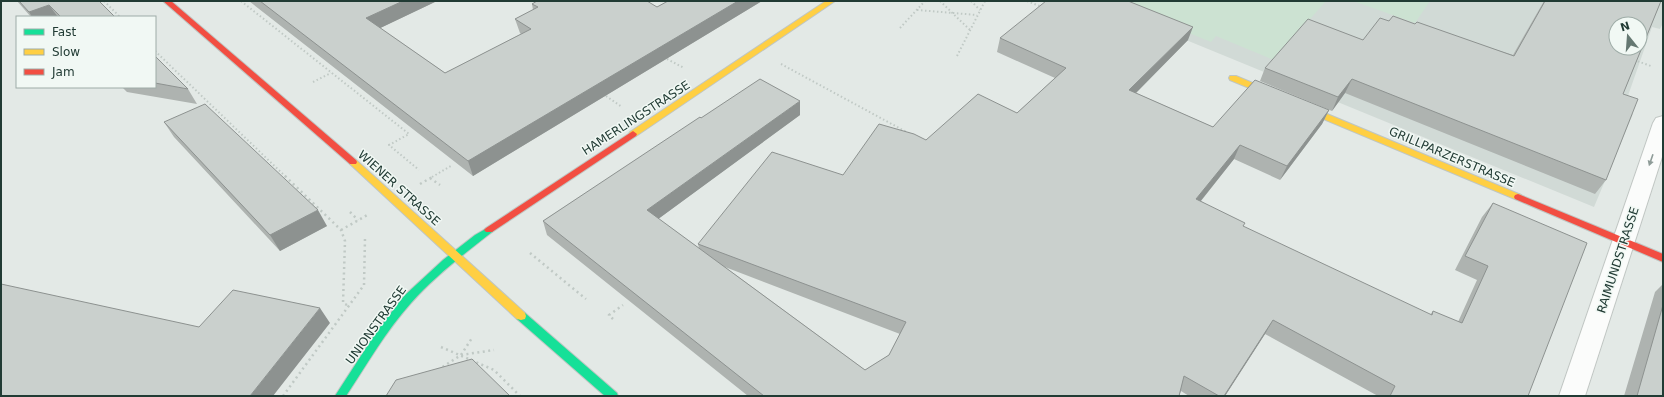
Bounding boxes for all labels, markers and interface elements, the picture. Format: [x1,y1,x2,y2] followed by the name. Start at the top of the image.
[16,16,156,88] legend
[1608,16,1648,56] north arrow
[1619,19,1632,34] text: N
[52,25,76,39] text: Fast
[52,45,80,59] text: Slow
[51,65,75,79] text: Jam
[579,78,693,158] street label: HAMERLINGSTRASSE
[1387,124,1517,190] street label: GRILLPARZERSTRASSE
[355,147,443,229] street label: WIENER STRASSE
[1647,155,1653,167] one-way arrow
[1594,205,1642,315] street label: RAIMUNDSTRASSE
[343,283,409,367] street label: UNIONSTRASSE

